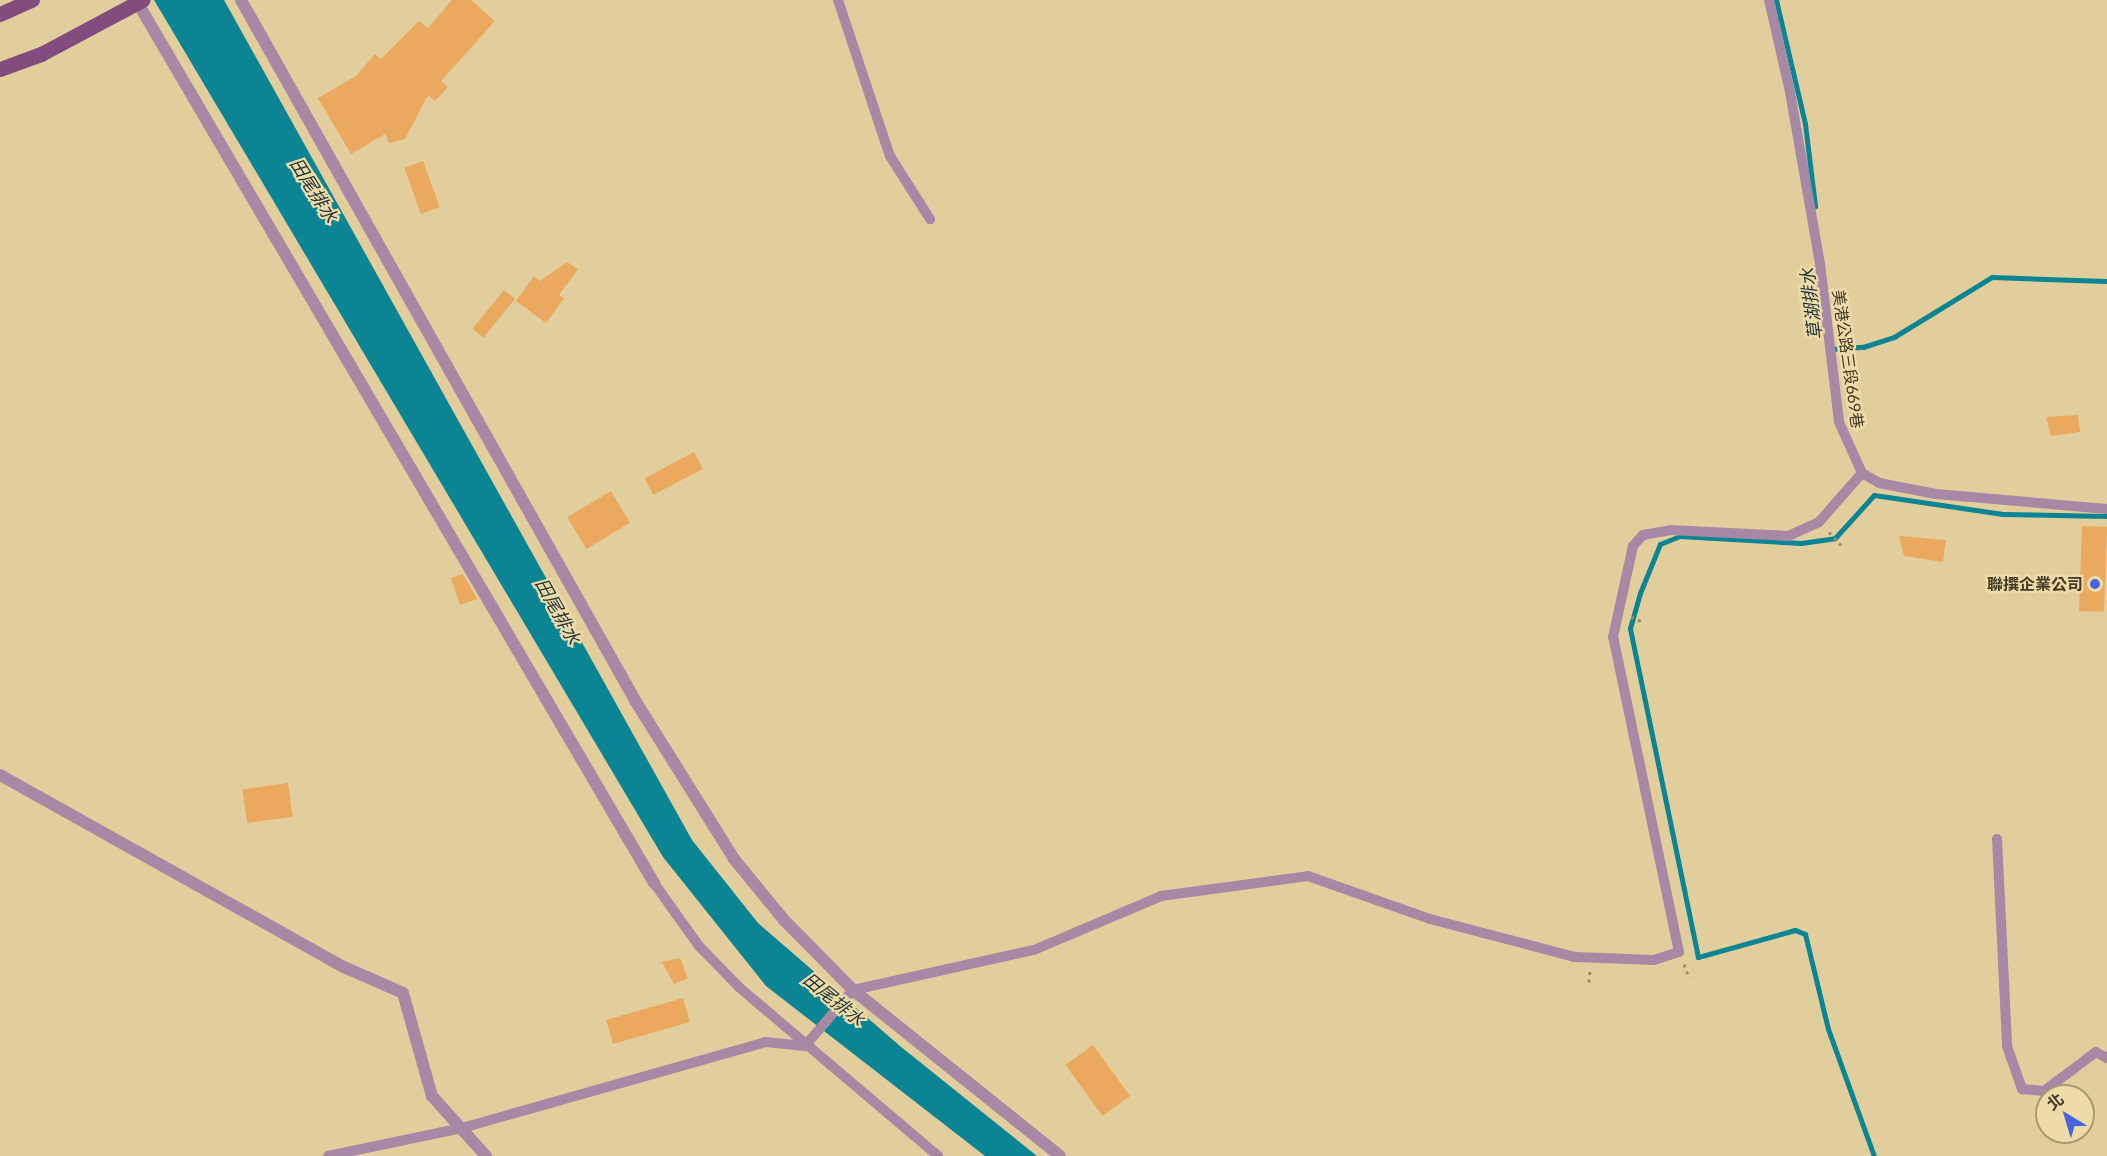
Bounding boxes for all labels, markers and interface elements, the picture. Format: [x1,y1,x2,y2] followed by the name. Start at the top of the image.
[286,154,342,226] water label: 田尾排水
[1796,267,1826,341] water label: 草湖排水
[1829,288,1867,430] street label: 美港公路三段669巷
[531,574,585,648] water label: 田尾排水
[1987,574,2083,594] place label: 聯撰企業公司
[2088,577,2102,591] marker: 聯撰企業公司
[799,968,869,1030] water label: 田尾排水
[2035,1084,2095,1144] north arrow
[2043,1089,2067,1113] text: 北

